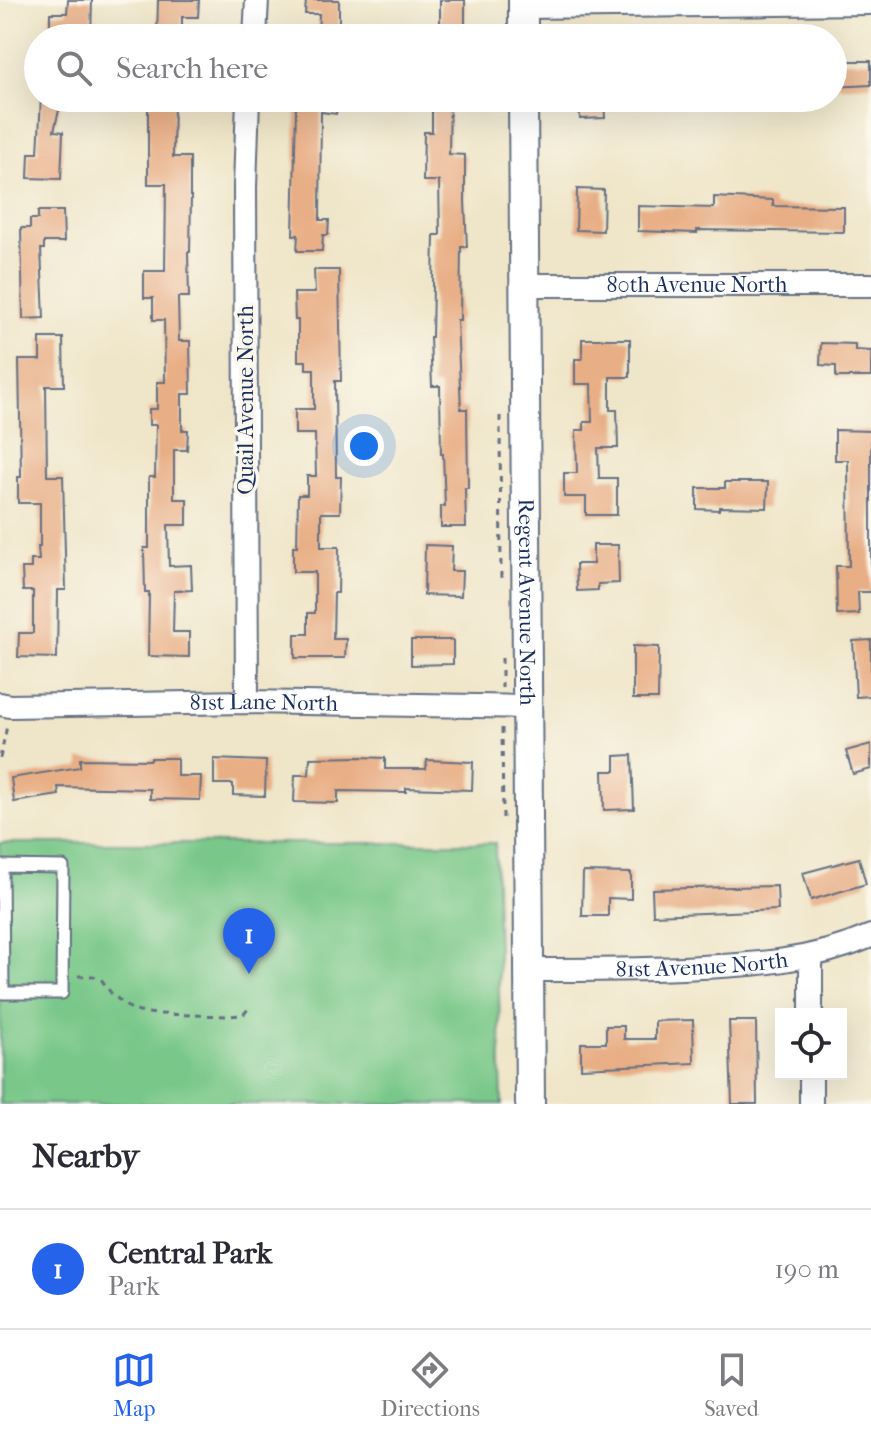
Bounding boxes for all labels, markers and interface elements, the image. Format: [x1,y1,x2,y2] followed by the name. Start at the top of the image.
[24,24,847,112] search box
[52,46,96,90] icon: search
[116,51,268,86] text: Search here
[607,272,788,298] street label: 80th Avenue North
[233,305,259,495] street label: Quail Avenue North
[344,426,384,466] your location
[513,498,540,706] street label: Regent Avenue North
[189,689,339,717] street label: 81st Lane North
[223,908,275,974] pin: 1
[616,947,790,983] street label: 81st Avenue North
[775,1008,847,1080] map controls
[775,1008,847,1080] button: locate
[32,1136,139,1176] text: Nearby
[108,1236,272,1271] text: Central Park
[53,1254,63,1285] text: 1
[775,1254,839,1285] text: 190 m
[108,1271,160,1302] text: Park
[112,1348,156,1422] tab: Map
[381,1348,480,1422] tab: Directions
[704,1348,759,1422] tab: Saved

